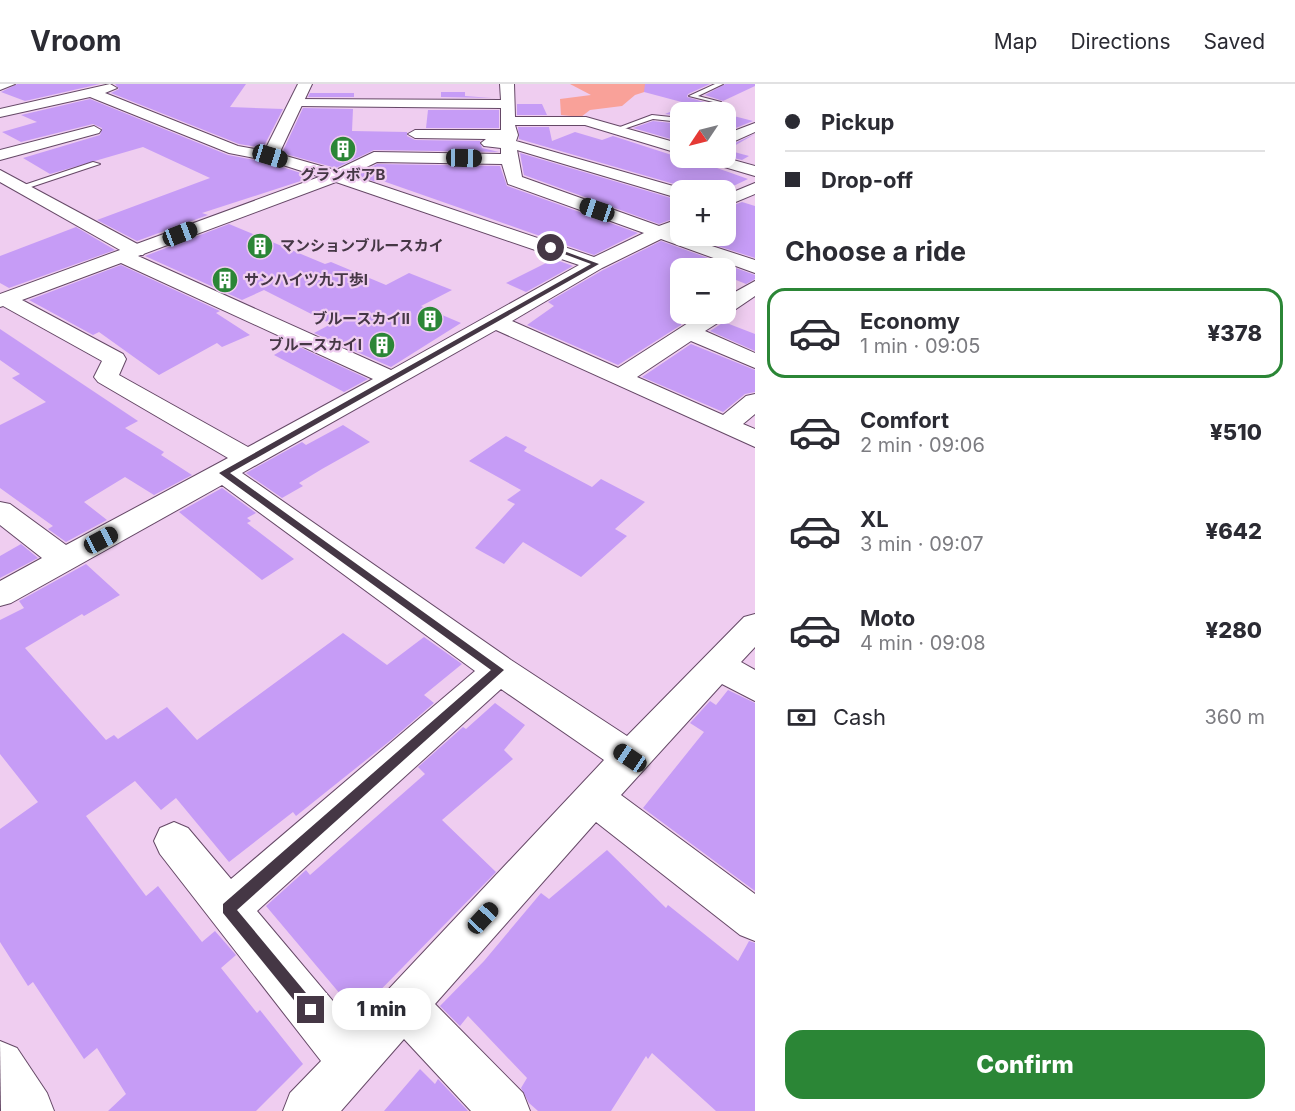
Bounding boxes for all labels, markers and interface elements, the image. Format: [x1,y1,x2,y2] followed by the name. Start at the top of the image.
[30,24,122,58] text: Vroom
[994,29,1037,54] text: Map
[1070,29,1171,54] text: Directions
[1204,29,1265,54] text: Saved
[670,102,736,168] north arrow
[670,102,736,324] map controls
[821,109,895,135] text: Pickup
[328,134,358,164] building icon: グランボアB
[250,142,290,170] car
[446,149,482,167] car
[301,165,386,184] place label: グランボアB
[821,167,913,193] text: Drop-off
[670,180,736,246] button: +
[577,196,617,224] car
[160,219,200,249] car
[245,231,275,261] building icon: マンションブルースカイ
[537,234,564,261] route start
[785,235,966,268] text: Choose a ride
[280,236,444,255] place label: マンションブルースカイ
[670,258,736,324] button: −
[210,265,240,295] building icon: サンハイツ九丁歩Ⅰ
[244,270,368,289] place label: サンハイツ九丁歩Ⅰ
[415,304,445,334] building icon: ブルースカイⅡ
[788,306,842,360] icon: car
[860,308,960,334] text: Economy
[312,309,410,328] place label: ブルースカイⅡ
[1208,320,1262,346] text: ¥378
[367,330,397,360] building icon: ブルースカイⅠ
[860,334,981,358] text: 1 min · 09:05
[269,335,362,354] place label: ブルースカイⅠ
[788,405,842,459] icon: car
[860,407,949,433] text: Comfort
[1210,419,1262,445] text: ¥510
[860,433,985,457] text: 2 min · 09:06
[788,504,842,558] icon: car
[860,506,889,532] text: XL
[1206,518,1262,544] text: ¥642
[81,524,121,556] car
[860,532,984,556] text: 3 min · 09:07
[788,603,842,657] icon: car
[860,605,915,631] text: Moto
[1205,617,1262,643] text: ¥280
[860,631,986,655] text: 4 min · 09:08
[785,701,818,734] icon: cash
[833,704,886,730] text: Cash
[1204,705,1265,729] text: 360 m
[610,740,650,776] car
[464,899,502,937] car
[332,989,431,1031] callout: 1 min
[297,996,324,1023] route end
[356,997,407,1021] text: 1 min
[785,1030,1265,1099] button: Confirm

